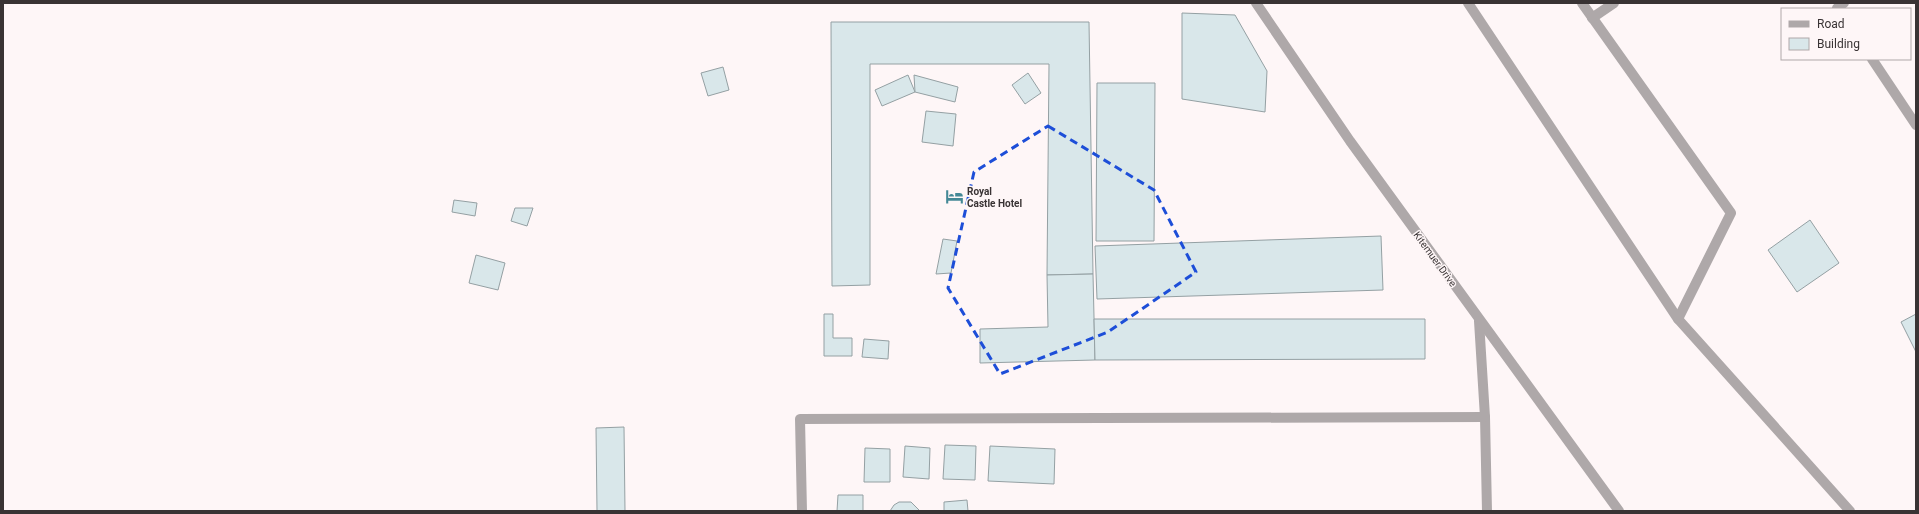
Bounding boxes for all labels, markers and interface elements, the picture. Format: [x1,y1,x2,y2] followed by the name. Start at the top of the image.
[1781,8,1911,60] legend
[1817,17,1845,31] text: Road
[1817,37,1860,51] text: Building
[967,186,1022,209] place label: Royal Castle Hotel
[944,187,964,207] hotel icon: Royal Castle Hotel
[1411,229,1459,289] street label: Kitemuer Drive

